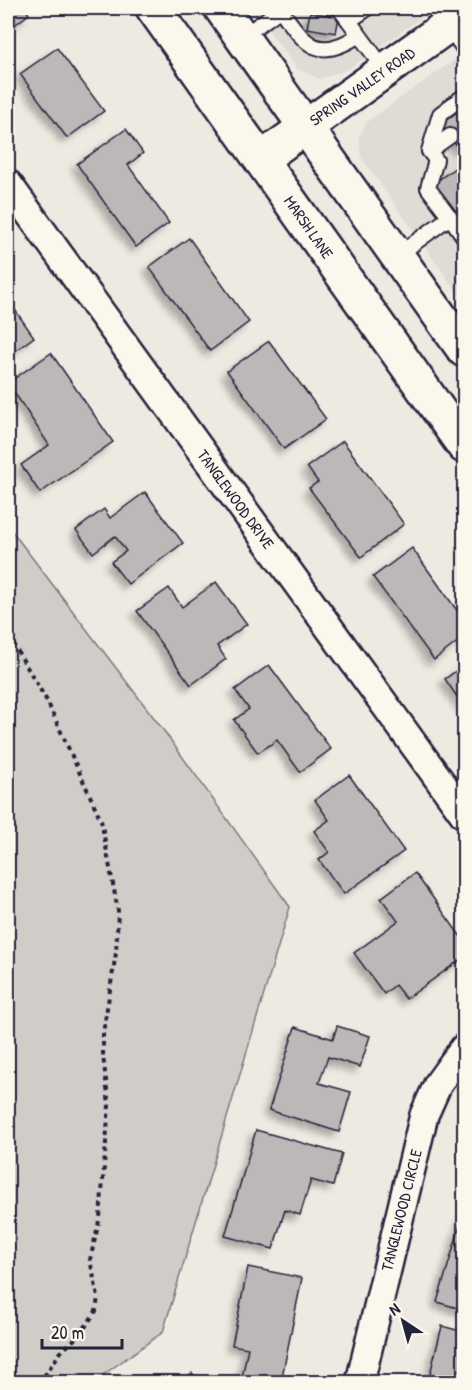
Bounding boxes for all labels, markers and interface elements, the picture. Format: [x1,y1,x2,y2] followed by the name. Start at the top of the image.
[305,41,419,131] street label: SPRING VALLEY ROAD
[279,191,339,263] street label: MARSH LANE
[192,445,280,553] street label: TANGLEWOOD DRIVE
[375,1147,427,1273] street label: TANGLEWOOD CIRCLE
[373,1291,433,1351] north arrow
[384,1297,404,1320] text: N
[42,1312,122,1350] scale bar
[51,1320,84,1345] text: 20 m

